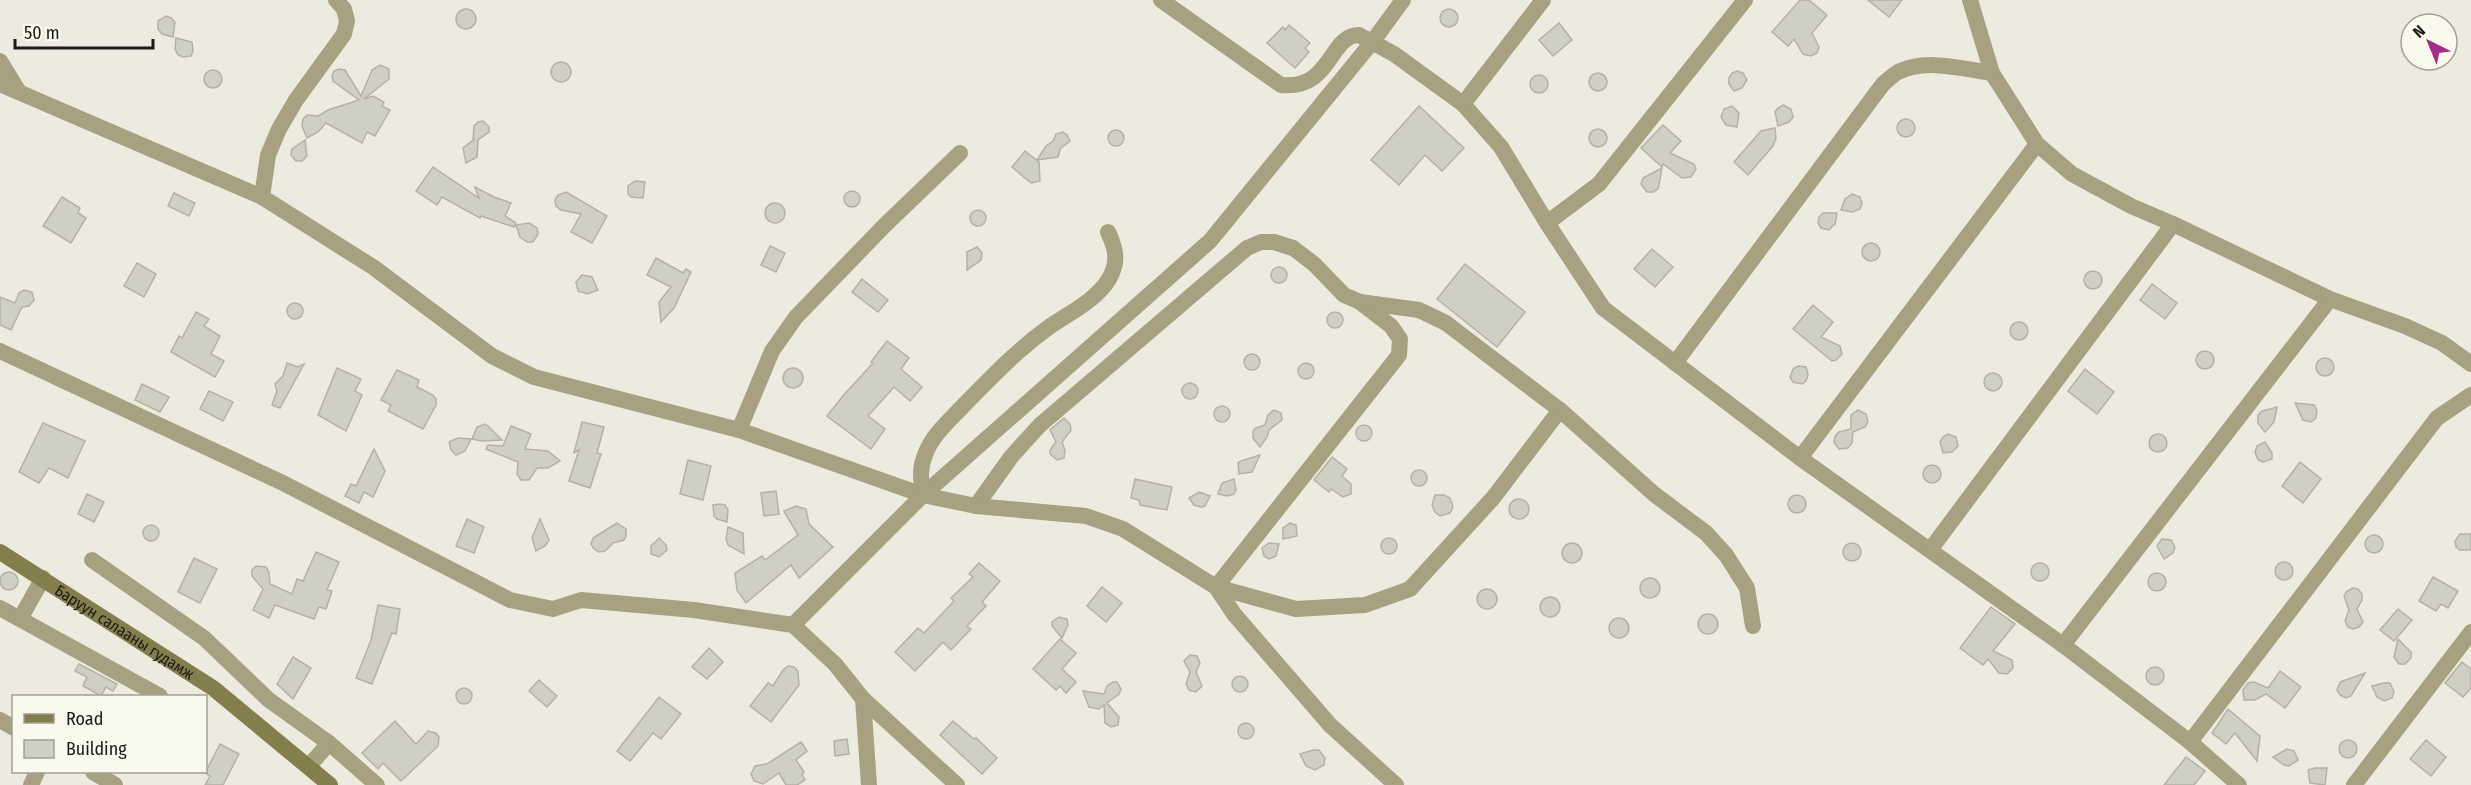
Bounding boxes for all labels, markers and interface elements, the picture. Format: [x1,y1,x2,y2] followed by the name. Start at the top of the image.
[15,12,153,50] scale bar
[2399,12,2459,72] north arrow
[2409,21,2429,42] text: N
[24,22,60,44] text: 50 m
[51,581,198,684] street label: Баруун салааны гудамж
[12,695,207,773] legend
[66,708,103,730] text: Road
[66,738,127,760] text: Building

